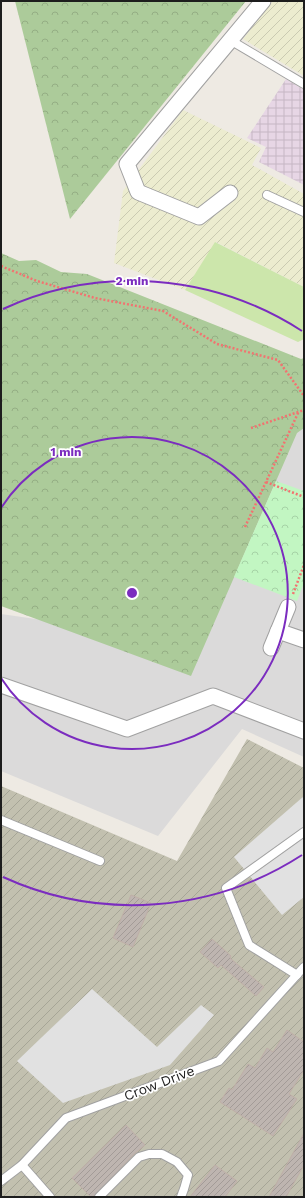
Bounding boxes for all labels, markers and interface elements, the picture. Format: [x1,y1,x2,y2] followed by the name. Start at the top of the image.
[116,274,148,288] text: 2 min
[51,445,81,459] text: 1 min
[125,586,139,600] centre of rings
[121,1062,197,1104] street label: Crow Drive

